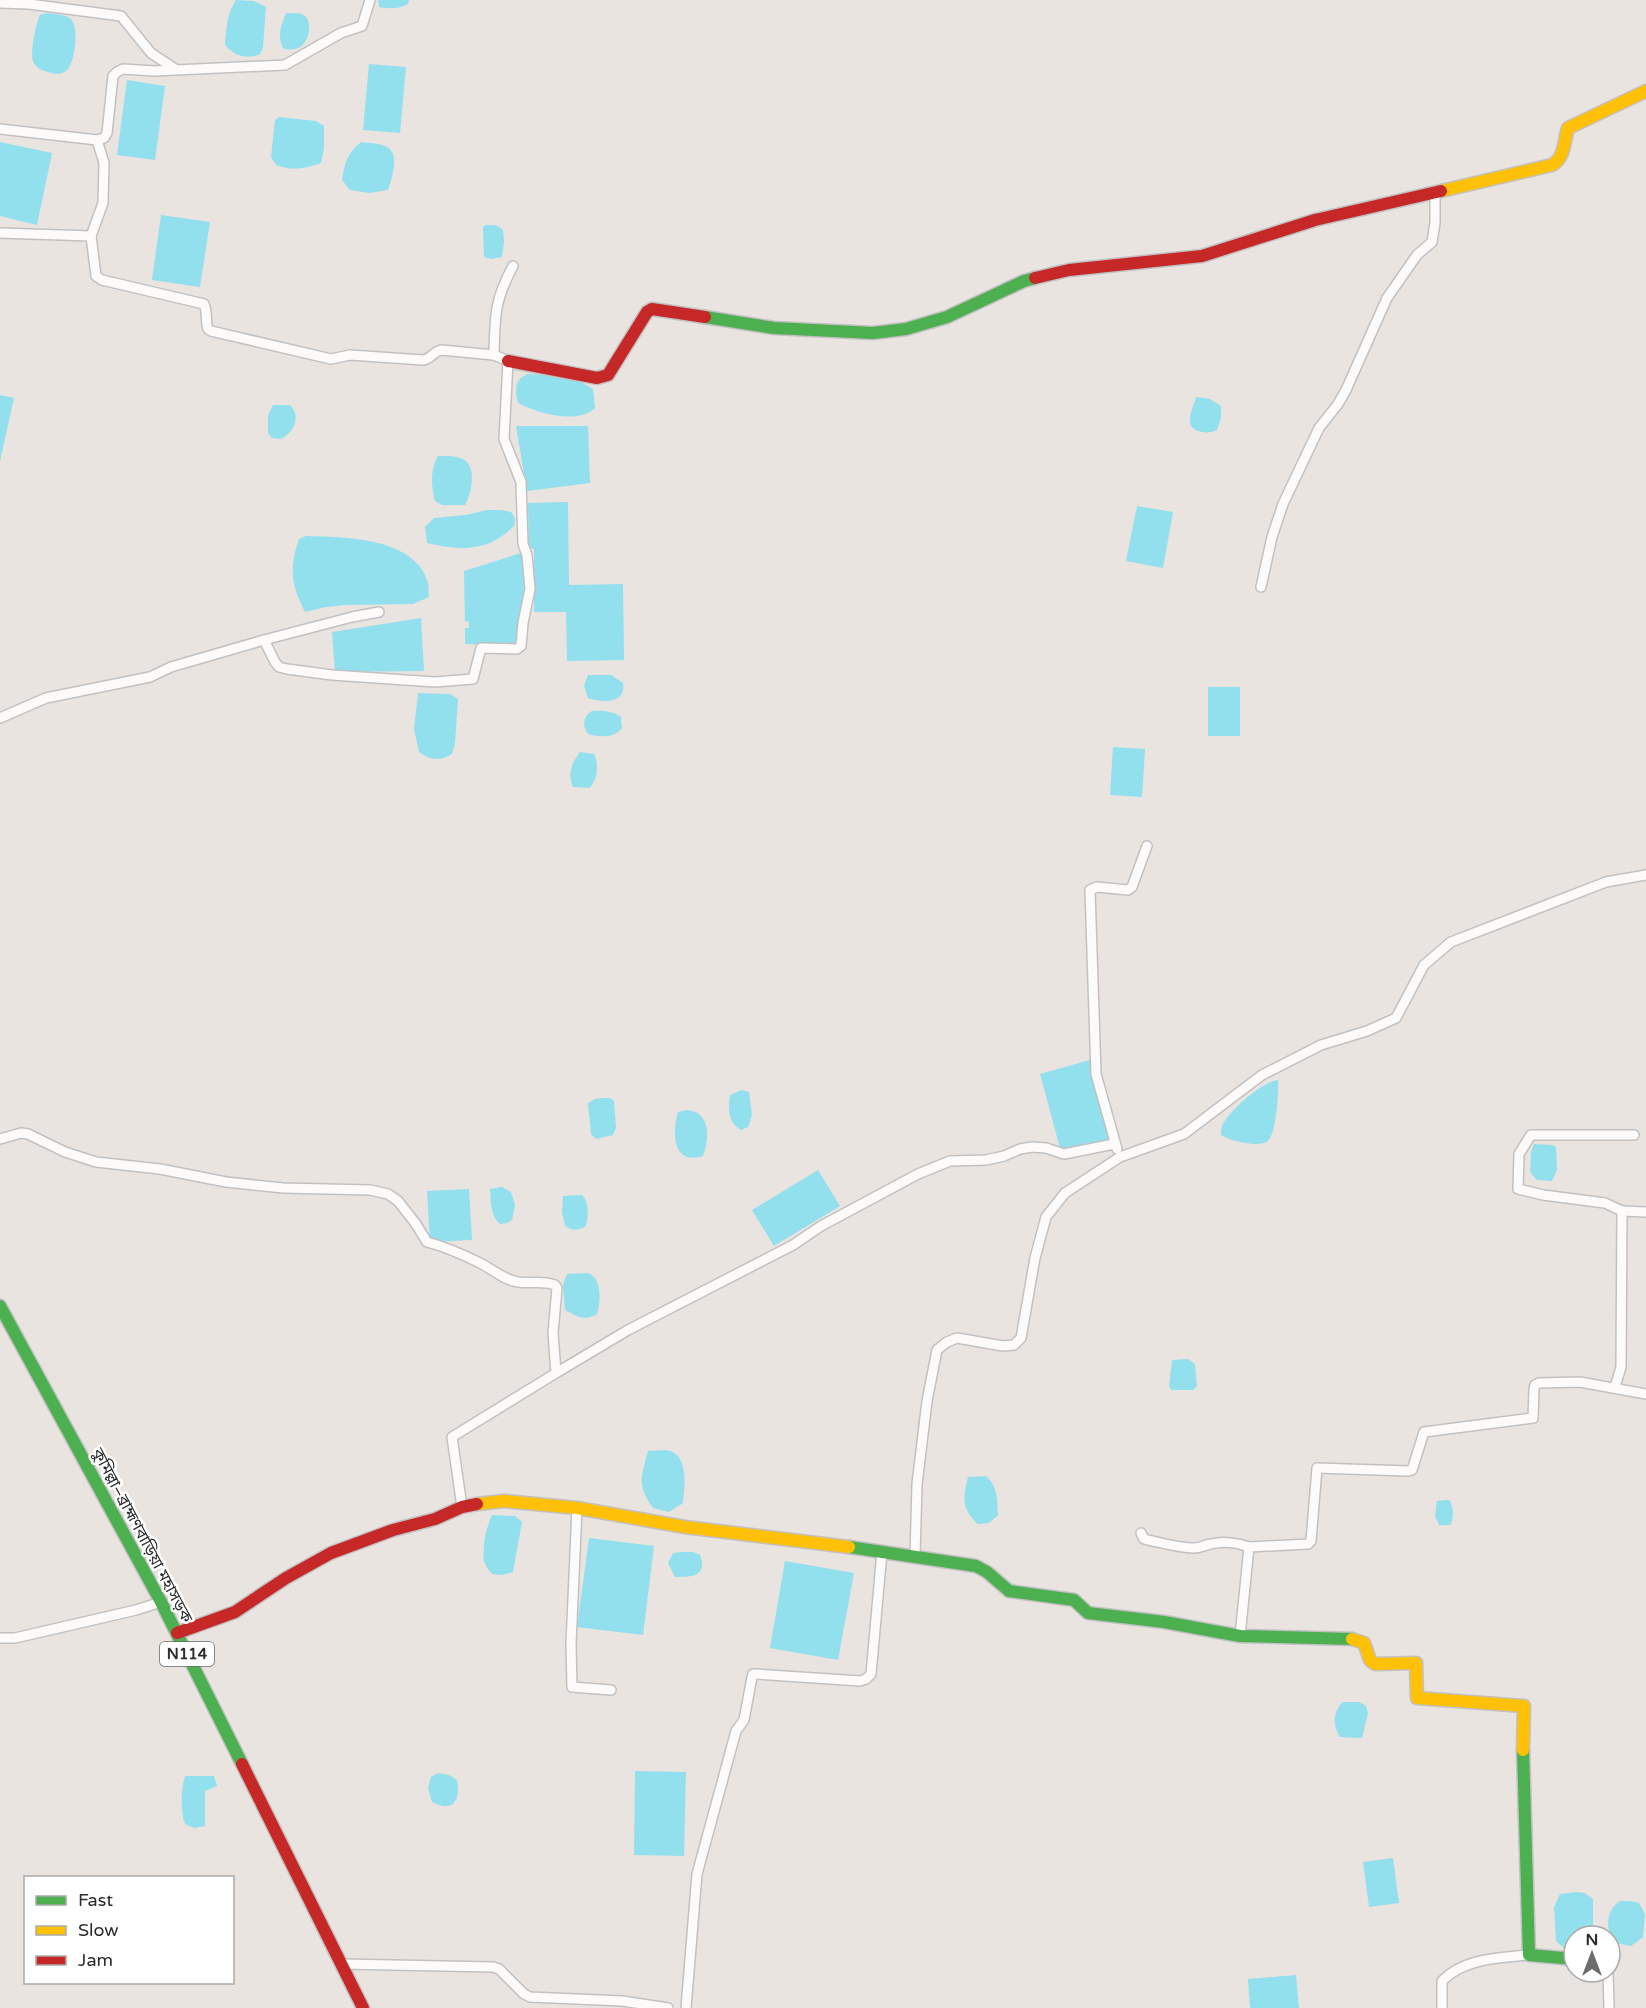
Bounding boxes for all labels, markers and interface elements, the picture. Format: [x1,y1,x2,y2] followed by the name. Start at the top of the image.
[87,1444,197,1627] street label: কুমিল্লা–ব্রাহ্মণবাড়িয়া মহাসড়ক
[160,1642,214,1666] road number: N114
[24,1876,234,1984] legend
[78,1889,113,1911] text: Fast
[78,1919,119,1941] text: Slow
[1562,1924,1622,1984] north arrow
[1586,1930,1598,1950] text: N
[78,1949,113,1971] text: Jam

